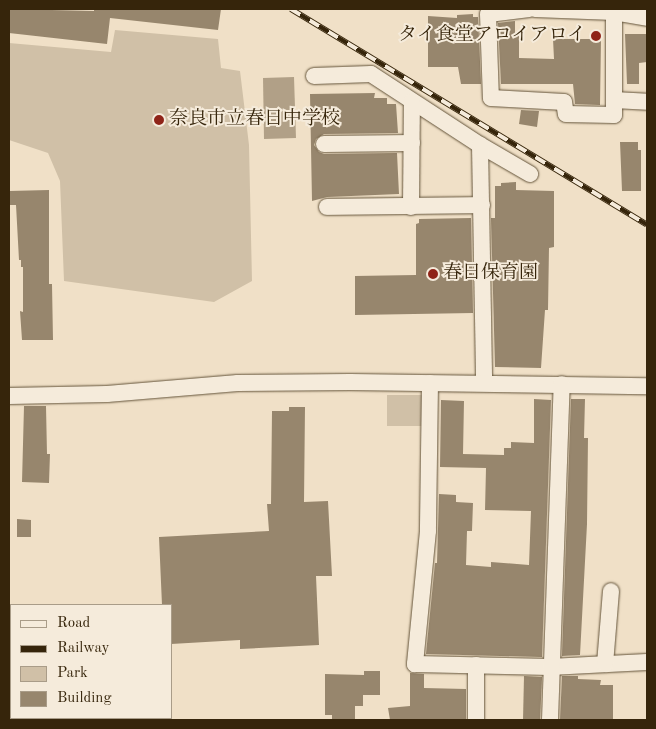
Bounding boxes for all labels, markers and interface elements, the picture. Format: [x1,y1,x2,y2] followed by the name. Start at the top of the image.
[396,25,586,47] place label: タイ食堂アロイアロイ
[590,30,602,42] marker: タイ食堂アロイアロイ
[169,109,340,131] place label: 奈良市立春日中学校
[153,114,165,126] marker: 奈良市立春日中学校
[443,263,538,285] place label: 春日保育園
[427,268,439,280] marker: 春日保育園
[10,604,172,719] legend
[57,616,90,631] text: Road
[57,641,110,656] text: Railway
[57,666,88,681] text: Park
[57,691,112,706] text: Building

